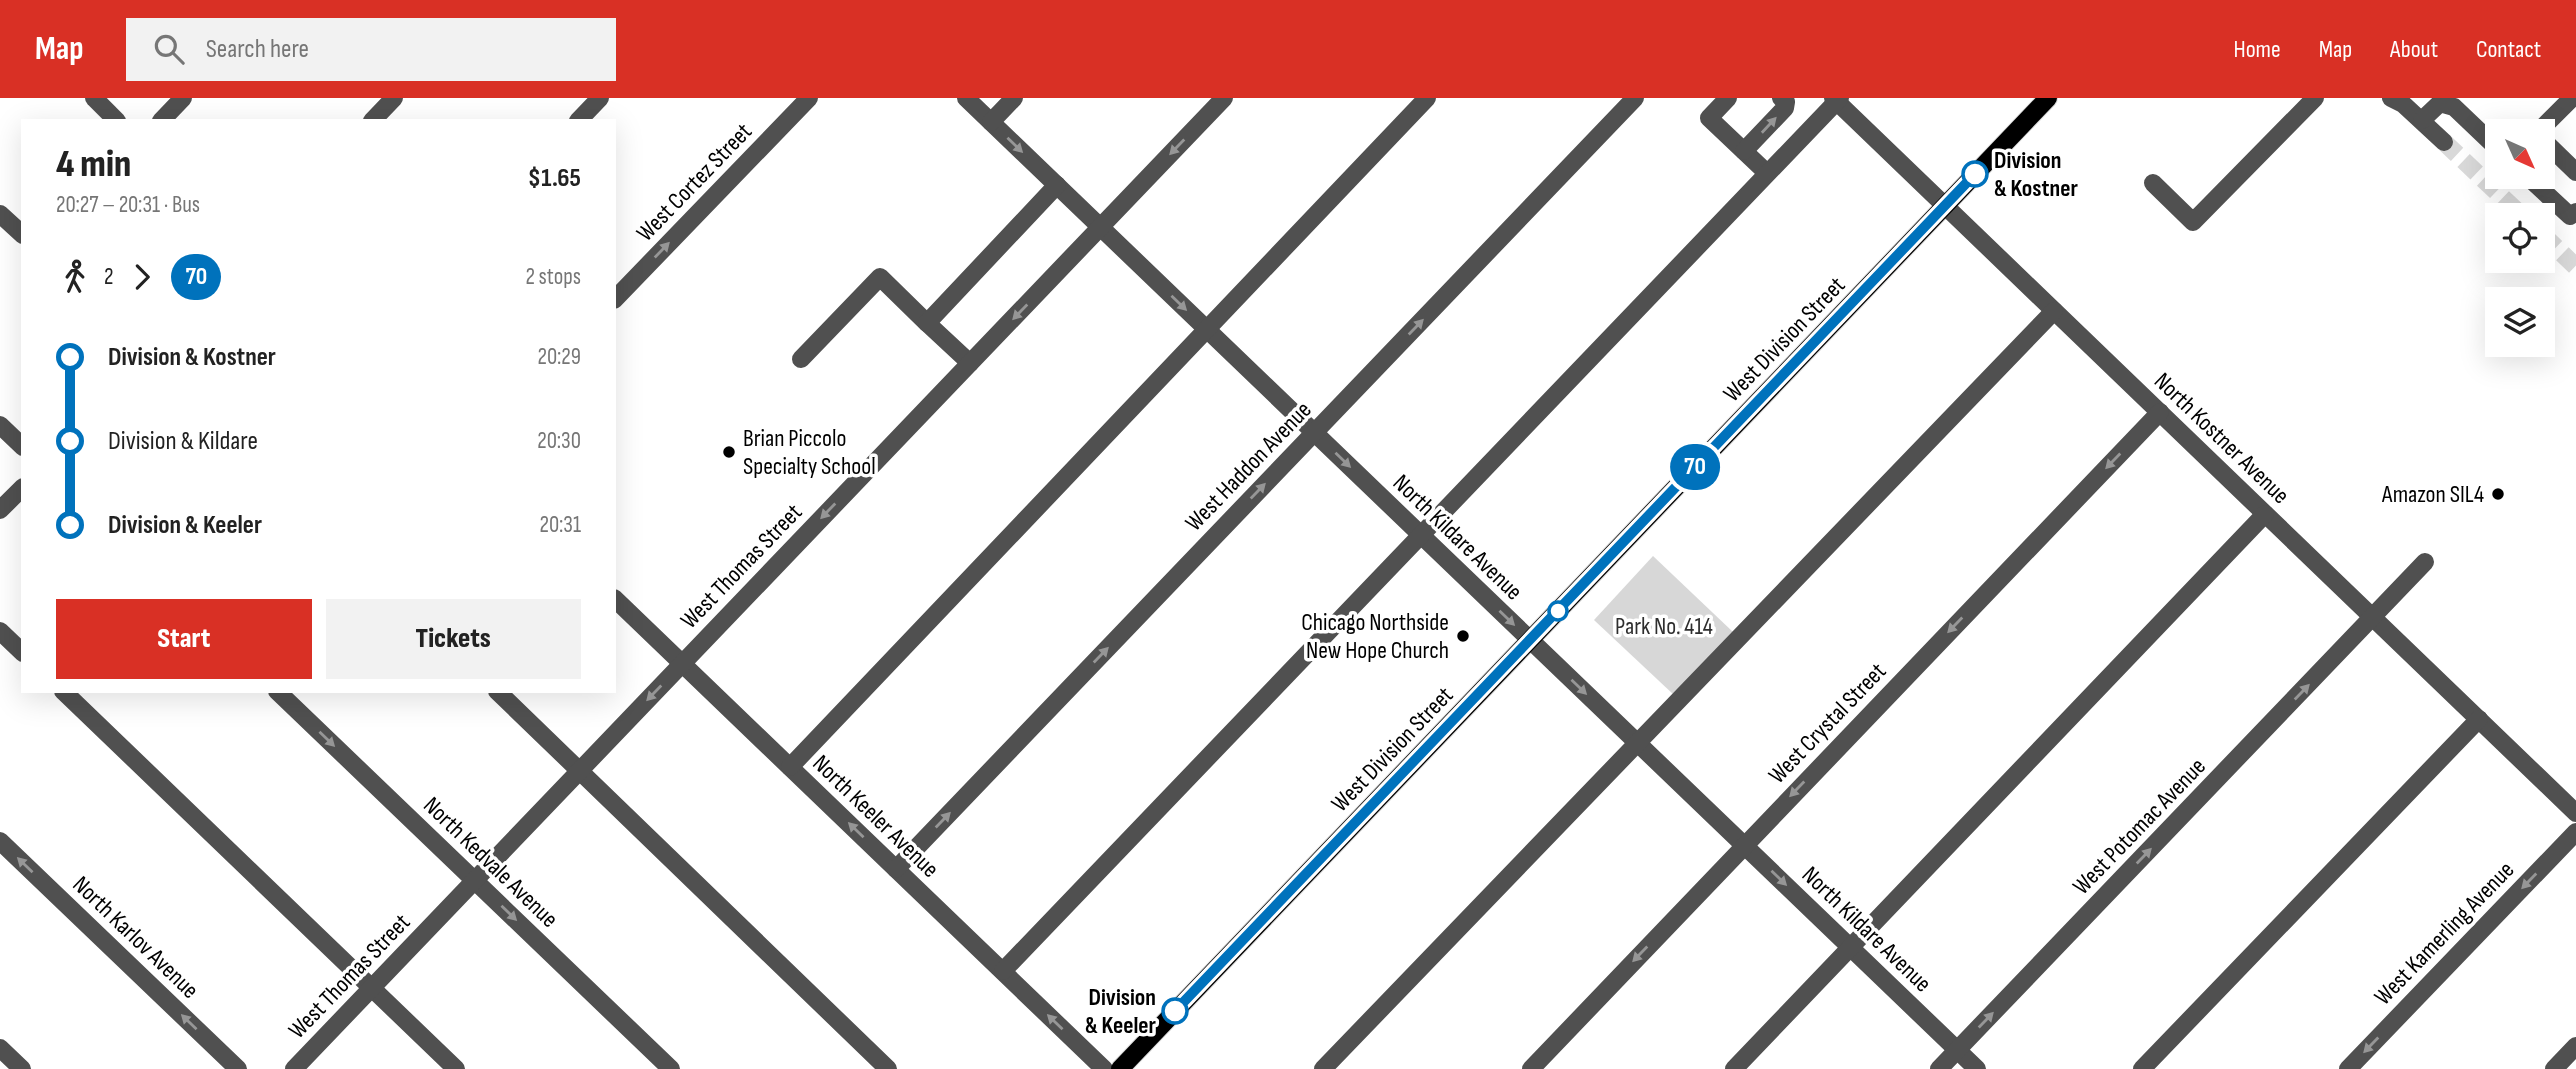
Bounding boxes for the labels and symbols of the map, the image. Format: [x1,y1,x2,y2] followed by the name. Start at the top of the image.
[631,117,758,247] street label: West Cortez Street
[1760,117,1776,134] one-way arrow
[2485,119,2555,189] north arrow
[1006,137,1023,153] one-way arrow
[1169,138,1185,155] one-way arrow
[1994,146,2078,203] place label: Division & Kostner
[1962,161,1988,187] marker: Division & Kostner
[653,242,670,259] one-way arrow
[1718,271,1851,408] street label: West Division Street
[1170,294,1187,310] one-way arrow
[1011,303,1028,320] one-way arrow
[1407,319,1423,336] one-way arrow
[2148,367,2295,510] street label: North Kostner Avenue
[1179,396,1317,537] street label: West Haddon Avenue
[743,424,876,481] place label: Brian Piccolo Specialty School
[721,444,737,460] marker: Brian Piccolo Specialty School
[1664,444,1726,490] line badge: 70
[1334,452,1351,468] one-way arrow
[2104,453,2121,470] one-way arrow
[1387,468,1528,606] street label: North Kildare Avenue
[2381,480,2484,509] place label: Amazon SIL4
[1250,483,1266,500] one-way arrow
[2490,486,2506,502] marker: Amazon SIL4
[675,498,808,635] street label: West Thomas Street
[821,502,837,519] one-way arrow
[1548,601,1568,621] unlabelled marker
[1301,608,1449,665] place label: Chicago Northside New Hope Church
[1499,609,1516,626] one-way arrow
[1615,612,1713,641] park label: Park No. 414
[1947,617,1964,634] one-way arrow
[1455,628,1471,644] marker: Chicago Northside New Hope Church
[1092,647,1109,664] one-way arrow
[1763,657,1892,790] street label: West Crystal Street
[1571,678,1588,695] one-way arrow
[1326,681,1459,818] street label: West Division Street
[647,684,663,701] one-way arrow
[2293,684,2309,701] one-way arrow
[318,730,335,747] one-way arrow
[807,749,945,884] street label: North Keeler Avenue
[2067,752,2212,901] street label: West Potomac Avenue
[1789,781,1806,798] one-way arrow
[417,791,564,934] street label: North Kedvale Avenue
[935,811,952,828] one-way arrow
[848,823,865,839] one-way arrow
[2136,848,2152,865] one-way arrow
[2369,856,2520,1011] street label: West Kamerling Avenue
[17,857,34,873] one-way arrow
[1796,860,1937,998] street label: North Kildare Avenue
[67,870,205,1005] street label: North Karlov Avenue
[1770,870,1787,886] one-way arrow
[2521,872,2537,889] one-way arrow
[500,904,517,921] one-way arrow
[283,908,416,1045] street label: West Thomas Street
[1633,945,1649,962] one-way arrow
[1085,983,1157,1040] place label: Division & Keeler
[1162,998,1188,1024] marker: Division & Keeler
[1978,1012,1994,1029] one-way arrow
[181,1014,198,1030] one-way arrow
[1047,1014,1064,1030] one-way arrow
[2363,1036,2379,1053] one-way arrow

